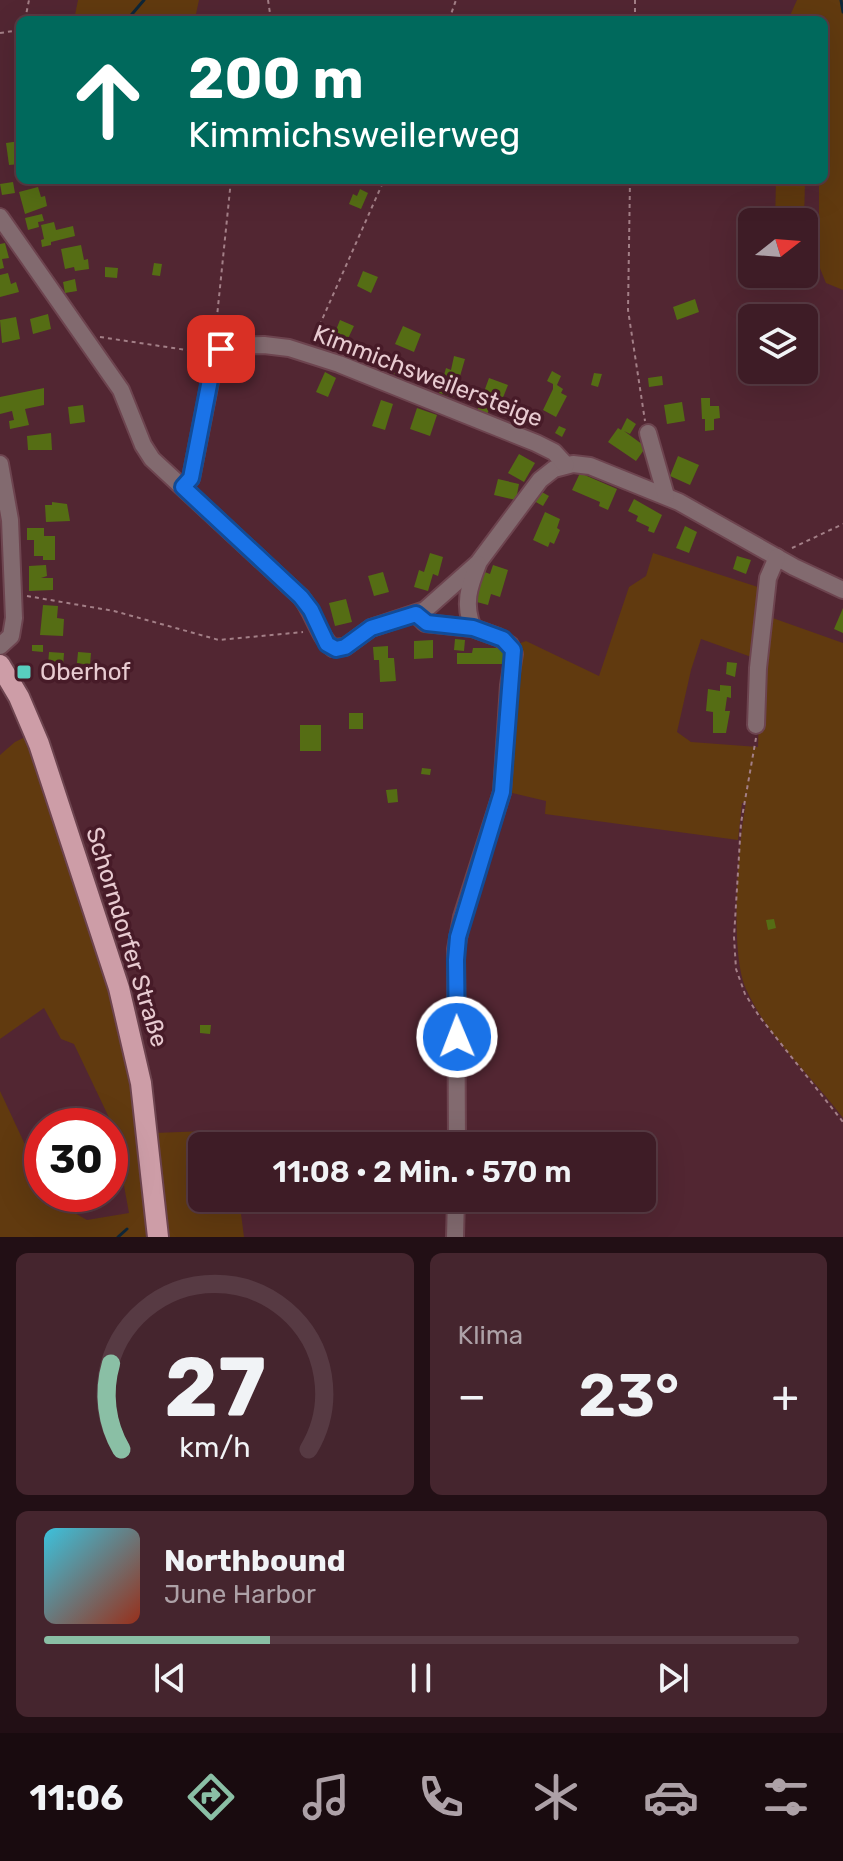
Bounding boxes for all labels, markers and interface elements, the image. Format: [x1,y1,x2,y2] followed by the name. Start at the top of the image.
[188,46,364,112] text: 200 m
[56,48,160,152] icon: ahead
[188,113,521,156] text: Kimmichsweilerweg
[738,208,818,288] north arrow
[738,208,818,384] map controls
[738,304,818,384] button: layers
[187,315,255,383] pin
[309,319,547,433] street label: Kimmichsweilersteige
[199,327,243,371] icon: arrive
[40,658,131,686] place label: Oberhof
[15,663,33,681] marker: Oberhof
[80,824,174,1050] street label: Schorndorfer Straße
[415,995,499,1079] position arrow
[24,1108,128,1212] speed limit sign: 30
[273,1154,571,1190] text: 11:08 · 2 Min. · 570 m
[458,1320,523,1351] text: Klima
[164,1338,266,1437] text: 27
[578,1360,679,1431] text: 23°
[458,1370,486,1422] text: −
[772,1370,799,1422] text: +
[179,1430,250,1464] text: km/h
[164,1543,346,1579] text: Northbound
[164,1579,316,1610] text: June Harbor
[148,1656,192,1700] icon: previous
[399,1656,443,1700] icon: pause
[651,1656,695,1700] icon: next
[183,1769,239,1825] icon: directions
[298,1769,354,1825] icon: music
[413,1769,469,1825] icon: phone
[528,1769,584,1825] icon: climate
[643,1769,699,1825] icon: car
[758,1769,814,1825] icon: filters
[29,1776,124,1819] text: 11:06

